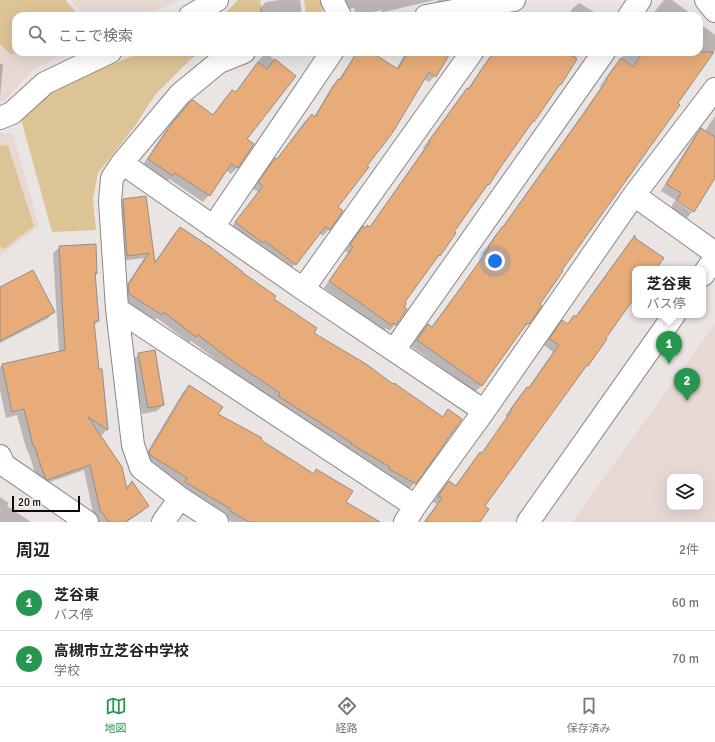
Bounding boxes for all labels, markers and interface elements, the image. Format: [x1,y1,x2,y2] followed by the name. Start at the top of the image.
[12,12,703,56] search box
[26,23,48,45] icon: search
[58,27,133,45] text: ここで検索
[485,251,505,271] your location
[632,266,706,318] popup
[646,275,692,293] text: 芝谷東
[646,296,686,312] text: バス停
[656,331,682,364] pin: 1
[674,368,700,401] pin: 2
[667,474,703,510] map controls
[667,474,703,510] button: layers
[12,494,80,513] scale bar
[18,496,41,509] text: 20 m
[16,540,50,561] text: 周辺
[679,542,699,558] text: 2件
[54,586,99,604] text: 芝谷東
[25,595,33,611] text: 1
[672,595,699,611] text: 60 m
[54,607,93,623] text: バス停
[54,642,189,660] text: 高槻市立芝谷中学校
[25,651,33,667] text: 2
[672,651,699,667] text: 70 m
[54,663,80,679] text: 学校
[105,695,127,735] tab: 地図
[336,695,358,735] tab: 経路
[567,695,611,735] tab: 保存済み

